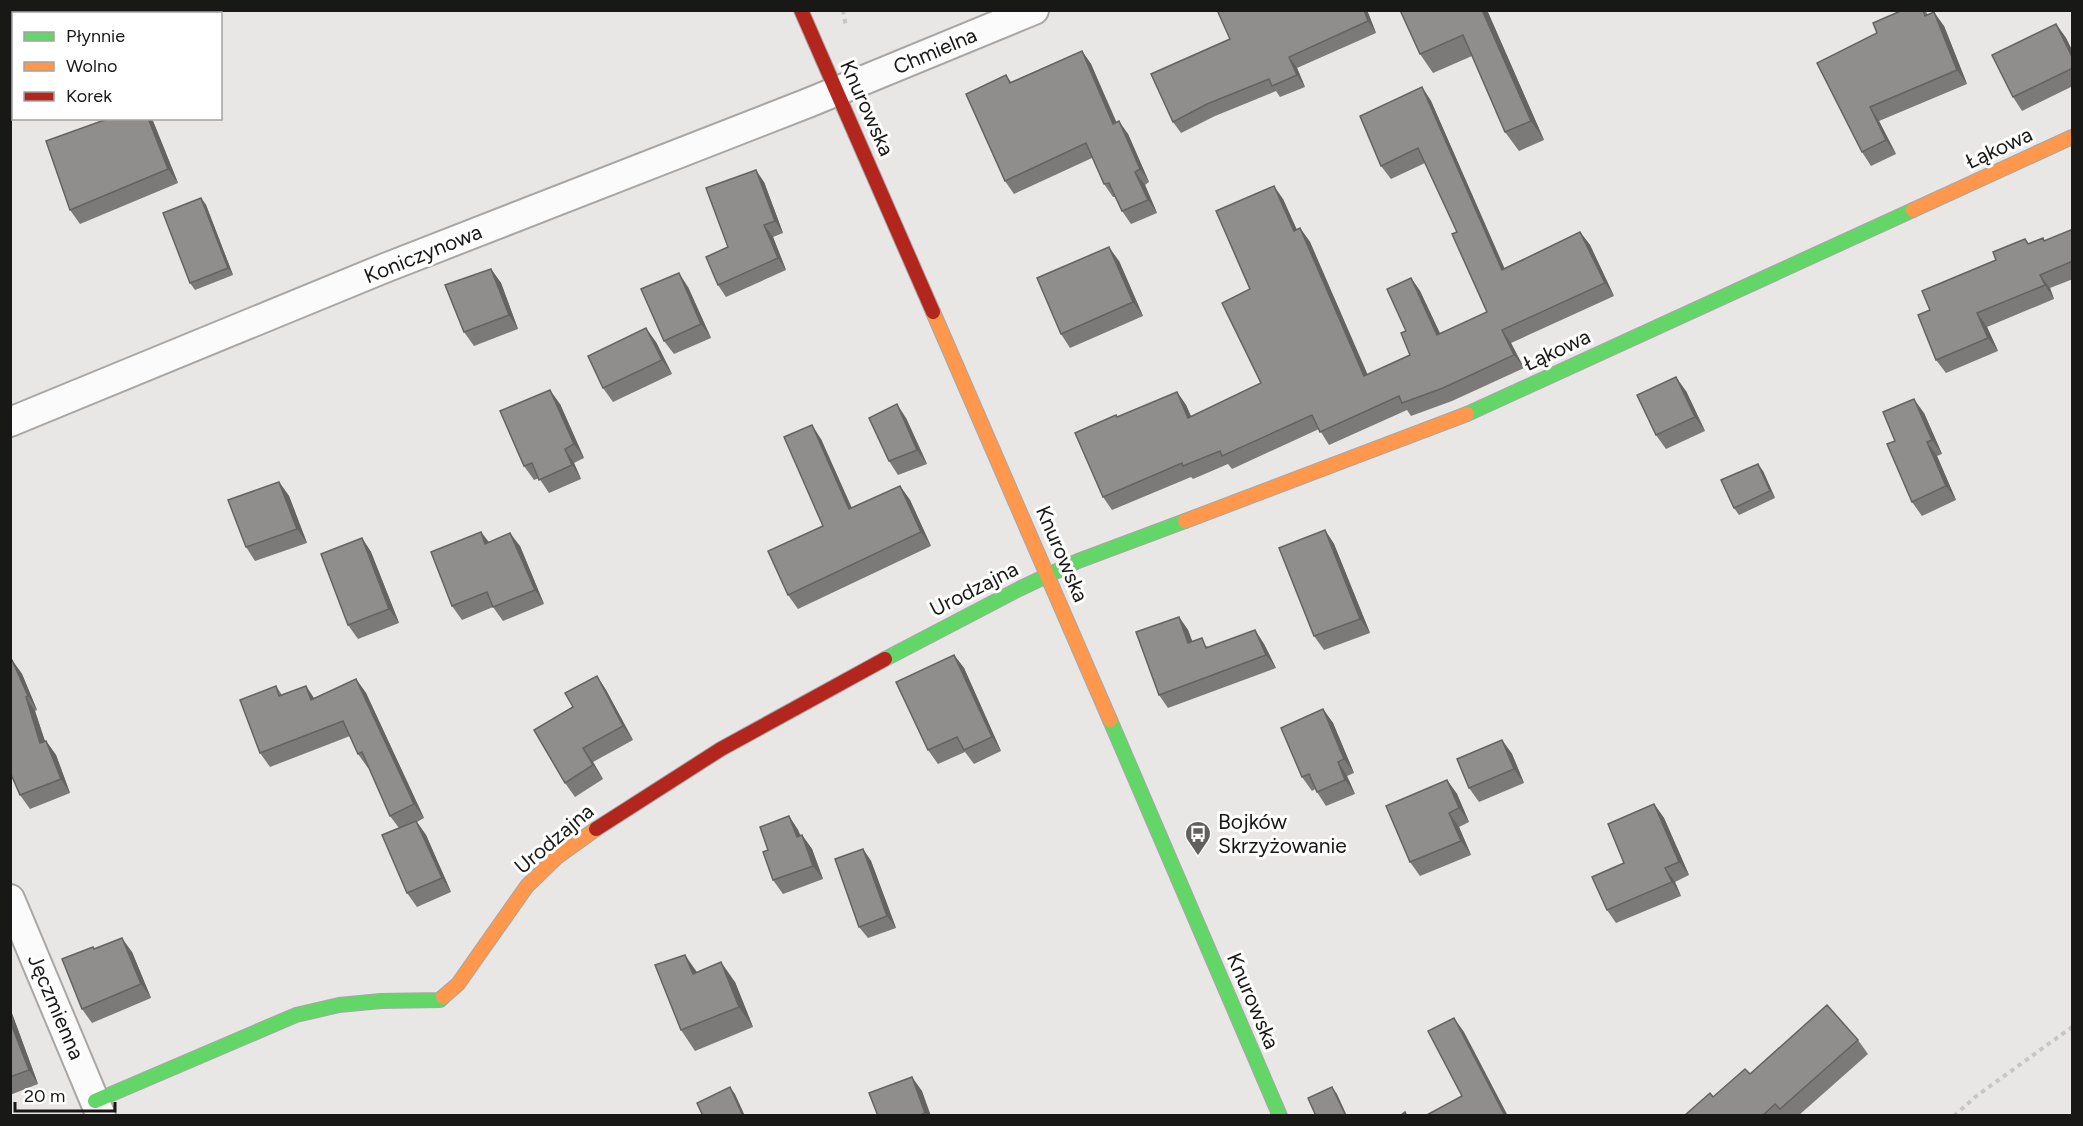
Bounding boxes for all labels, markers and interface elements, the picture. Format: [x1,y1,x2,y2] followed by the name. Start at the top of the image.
[12,12,222,120] legend
[889,22,980,79] street label: Chmielna
[66,25,125,47] text: Płynnie
[66,55,117,77] text: Wolno
[835,56,900,160] street label: Knurowska
[66,85,112,107] text: Korek
[1962,121,2036,174] street label: Łąkowa
[360,219,485,288] street label: Koniczynowa
[1520,323,1594,376] street label: Łąkowa
[1031,502,1094,606] street label: Knurowska
[926,556,1022,621] street label: Urodzajna
[509,798,598,879] street label: Urodzajna
[1218,809,1347,858] place label: Bojków Skrzyżowanie
[1183,819,1213,857] bus stop icon: Bojków Skrzyżowanie
[1222,949,1285,1053] street label: Knurowska
[23,950,90,1063] street label: Jęczmienna
[15,1075,116,1113] scale bar
[24,1085,65,1107] text: 20 m

